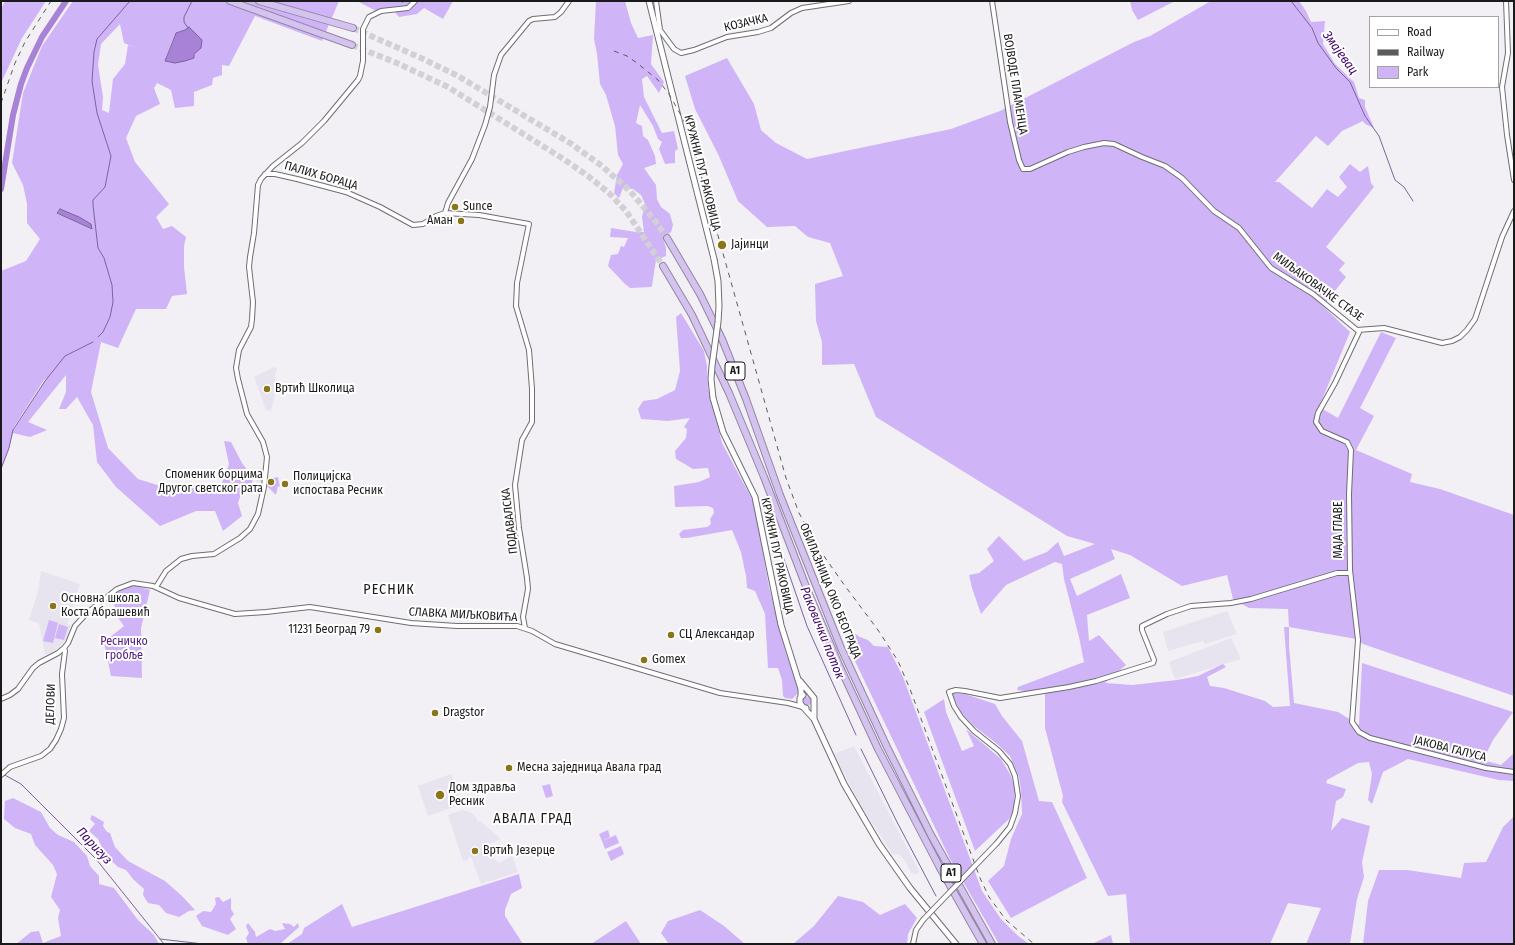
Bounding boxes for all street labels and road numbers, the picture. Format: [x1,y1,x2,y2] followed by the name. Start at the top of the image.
[723,11,769,35] street label: КОЗАЧКА
[1000,33,1030,135] street label: ВОЈВОДЕ ПЛАМЕНЦА
[681,113,723,233] street label: КРУЖНИ ПУТ РАКОВИЦА
[283,159,359,193] street label: ПАЛИХ БОРАЦА
[1270,249,1366,325] street label: МИЉАКОВАЧКЕ СТАЗЕ
[725,362,745,380] road number: A1
[499,487,521,555] street label: ПОДАВАЛСКА
[758,496,796,616] street label: КРУЖНИ ПУТ РАКОВИЦА
[1332,501,1346,559] street label: МАЈА ГЛАВЕ
[796,521,864,661] street label: ОБИЛАЗНИЦА ОКО БЕОГРАДА
[408,605,518,625] street label: СЛАВКА МИЉКОВИЋА
[43,683,59,725] street label: ДЕЛОВИ
[1412,733,1488,765] street label: ЈАКОВА ГАЛУСА
[941,864,961,882] road number: A1

